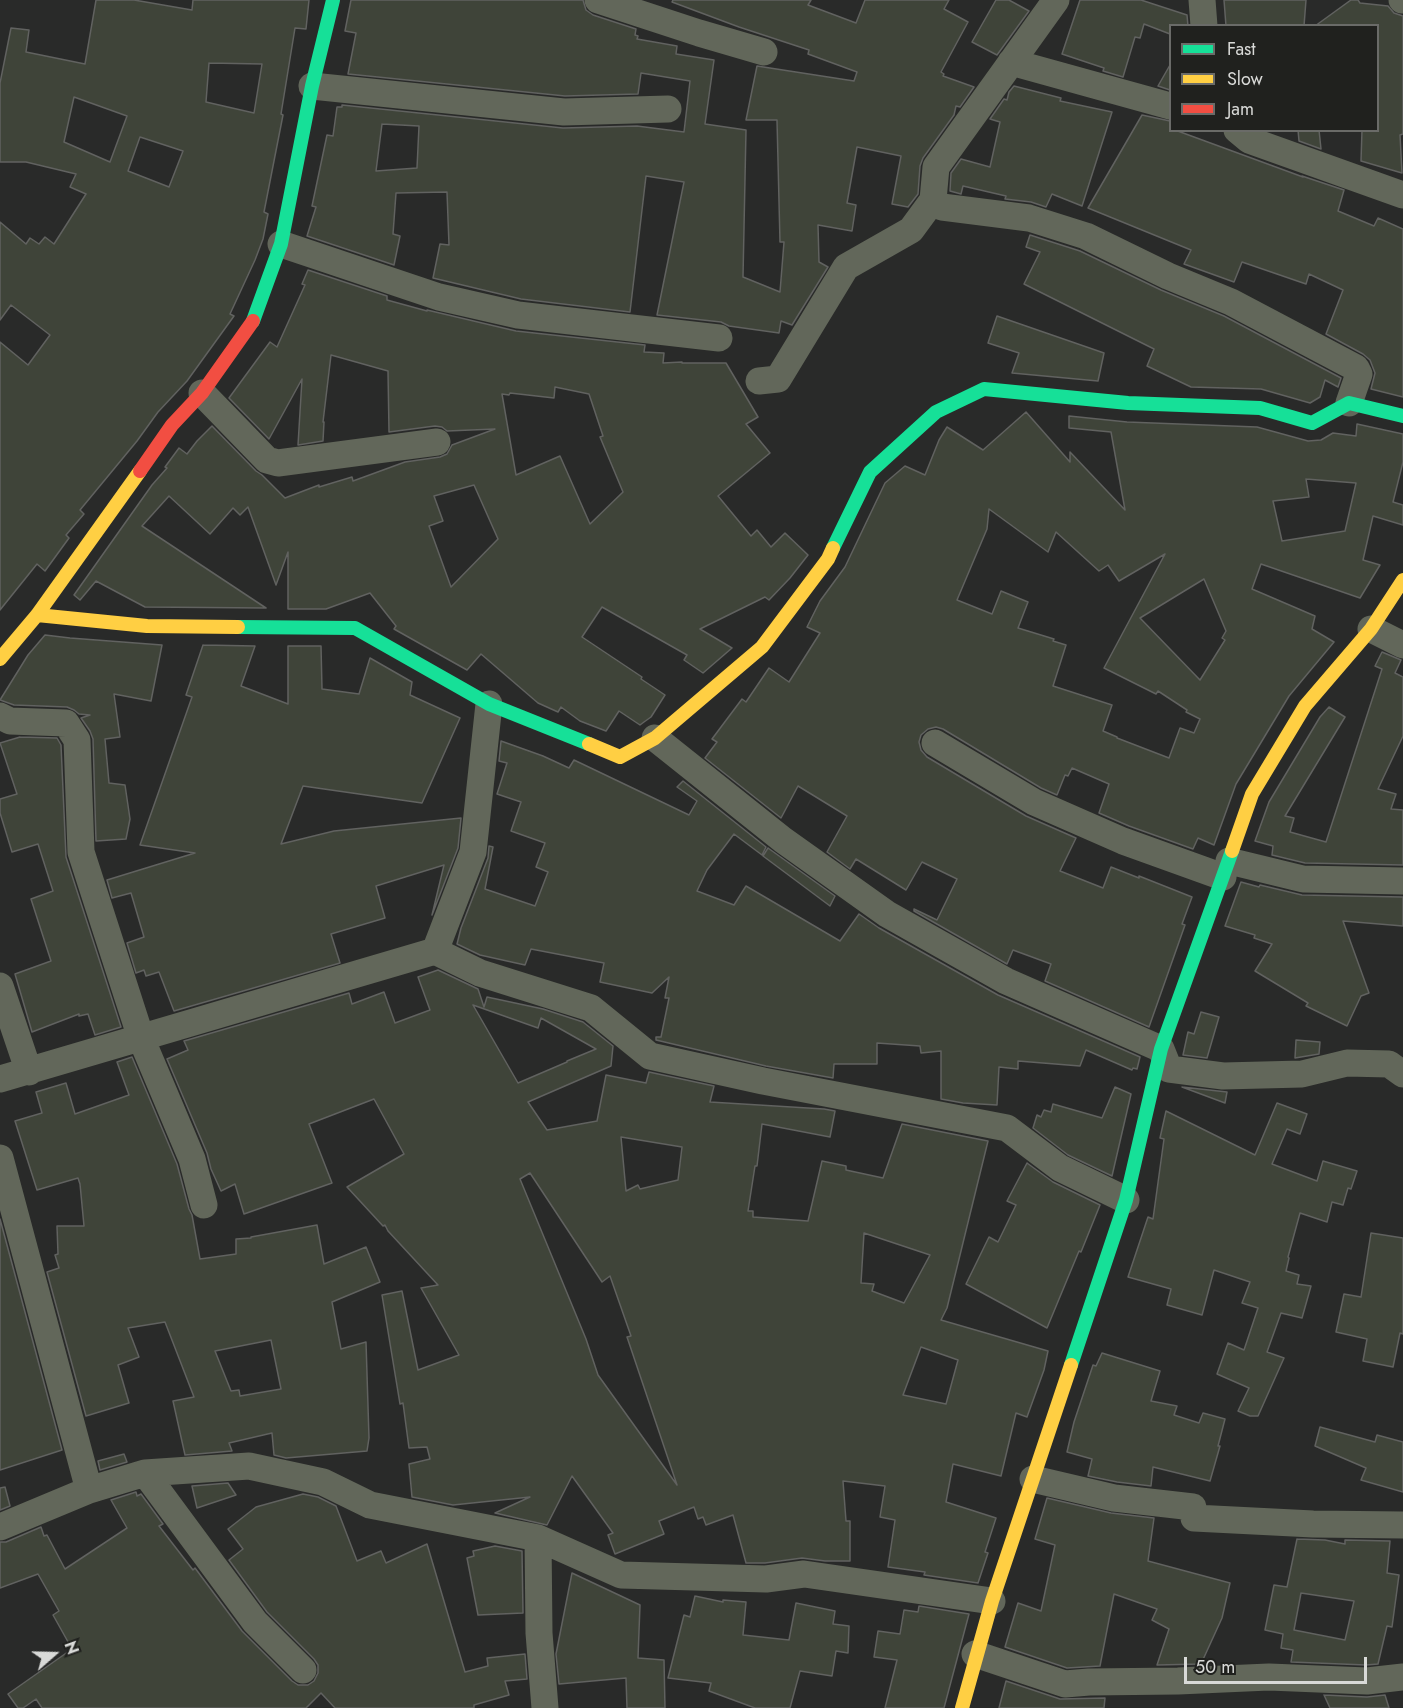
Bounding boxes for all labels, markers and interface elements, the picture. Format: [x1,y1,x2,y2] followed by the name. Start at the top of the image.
[1169,24,1379,132] legend
[1227,36,1256,62] text: Fast
[1227,66,1263,92] text: Slow
[1227,96,1254,122] text: Jam
[24,1624,84,1684] north arrow
[58,1638,84,1658] text: N
[1187,1645,1370,1683] scale bar
[1195,1654,1235,1680] text: 50 m

